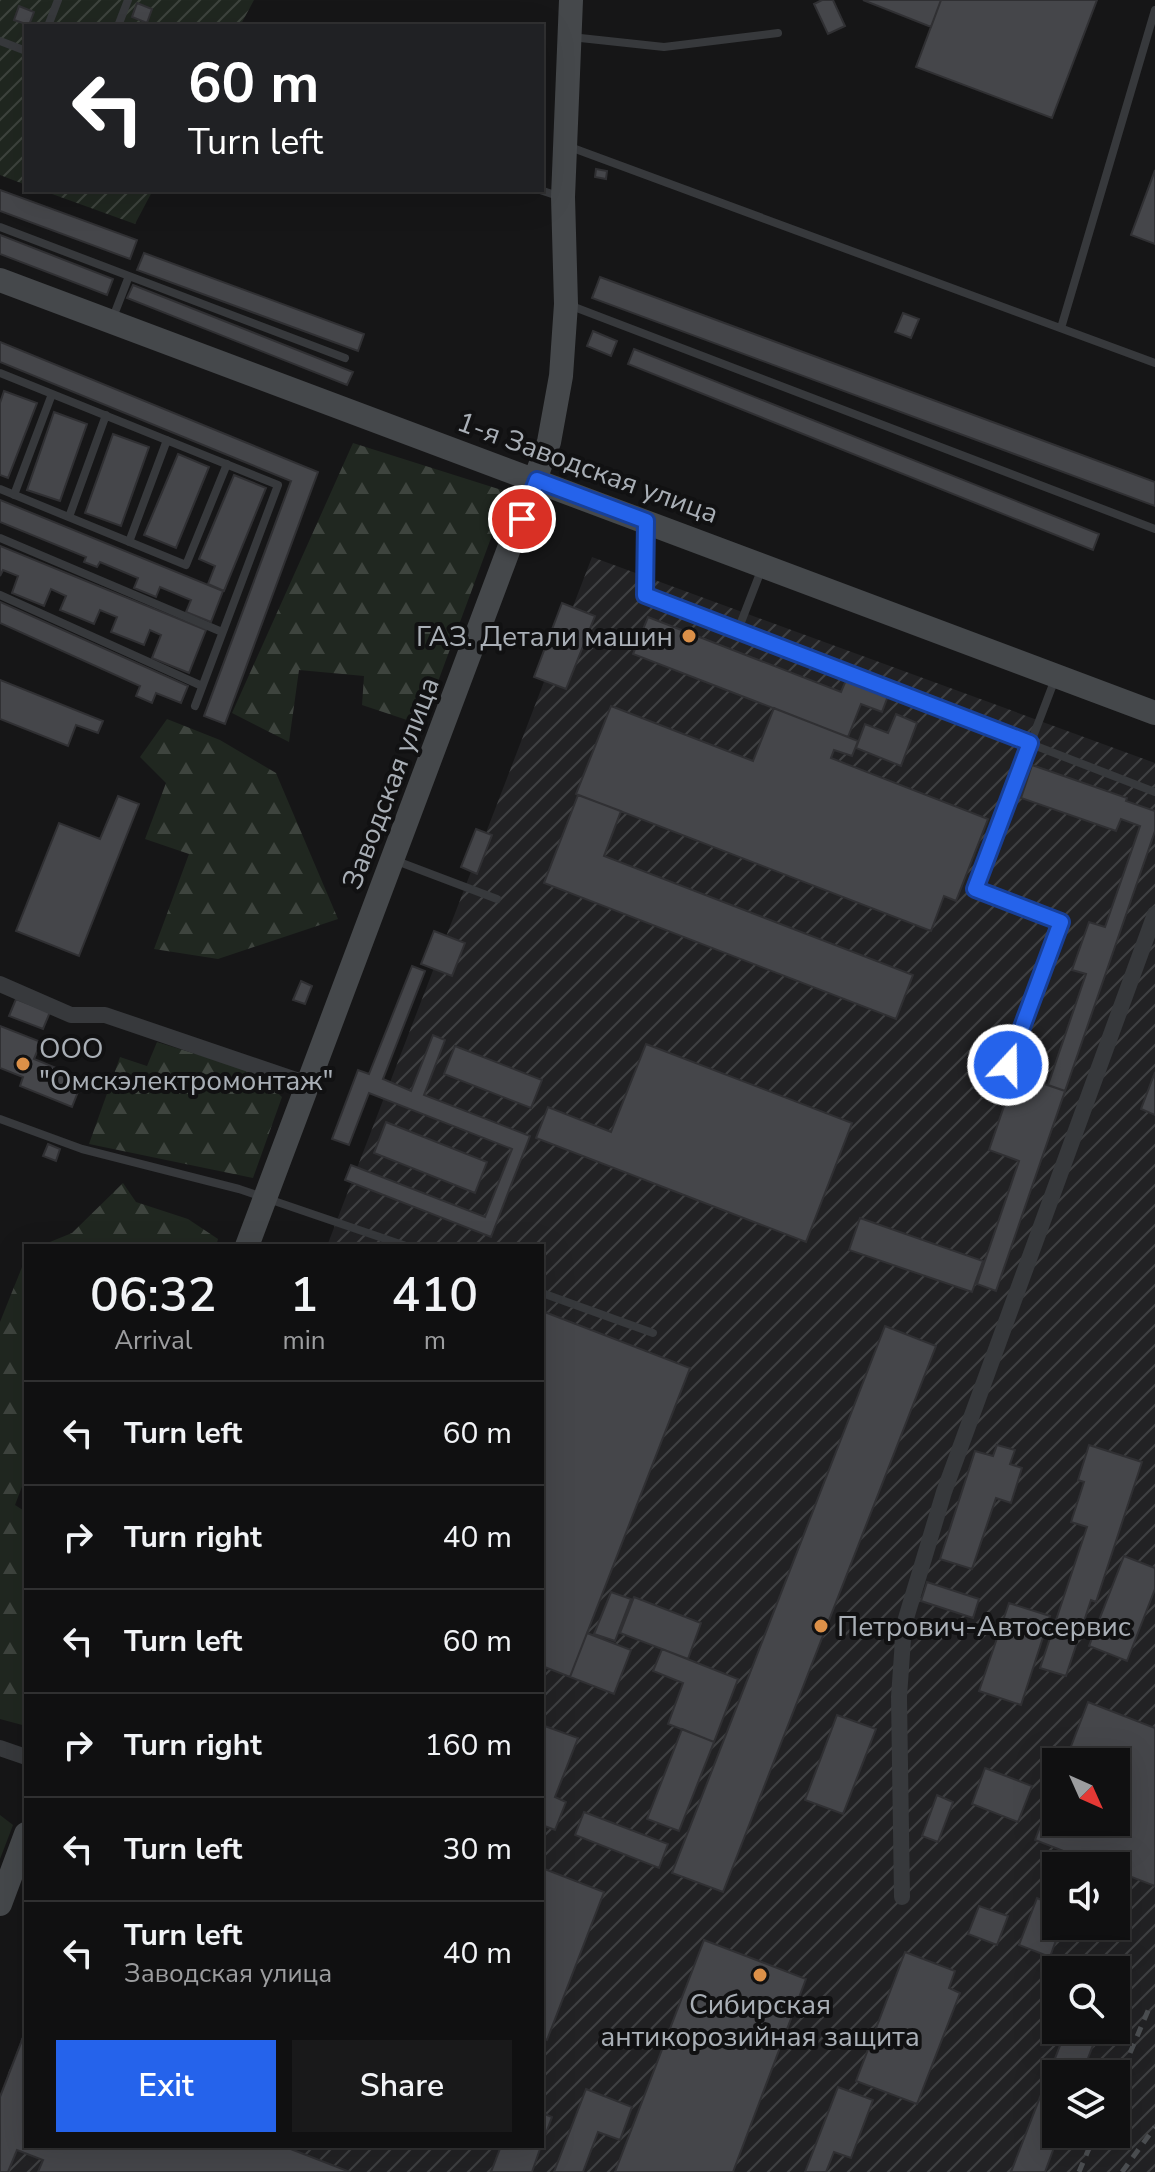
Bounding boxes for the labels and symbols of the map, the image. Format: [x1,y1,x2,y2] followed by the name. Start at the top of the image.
[452,403,723,533] street label: 1-я Заводская улица
[488,485,556,553] pin
[416,618,673,656] place label: ГАЗ. Детали машин
[680,627,698,645] marker: ГАЗ. Детали машин
[333,672,449,895] street label: Заводская улица
[966,1023,1050,1107] position arrow
[39,1030,333,1100] place label: ООО "Омскэлектромонтаж"
[14,1055,32,1073] marker: ООО "Омскэлектромонтаж"
[837,1608,1131,1646] place label: Петрович-Автосервис
[812,1617,830,1635] marker: Петрович-Автосервис
[1042,1748,1130,1836] north arrow
[751,1966,769,1984] marker: Сибирская антикорозийная защита
[600,1986,920,2056] place label: Сибирская антикорозийная защита

